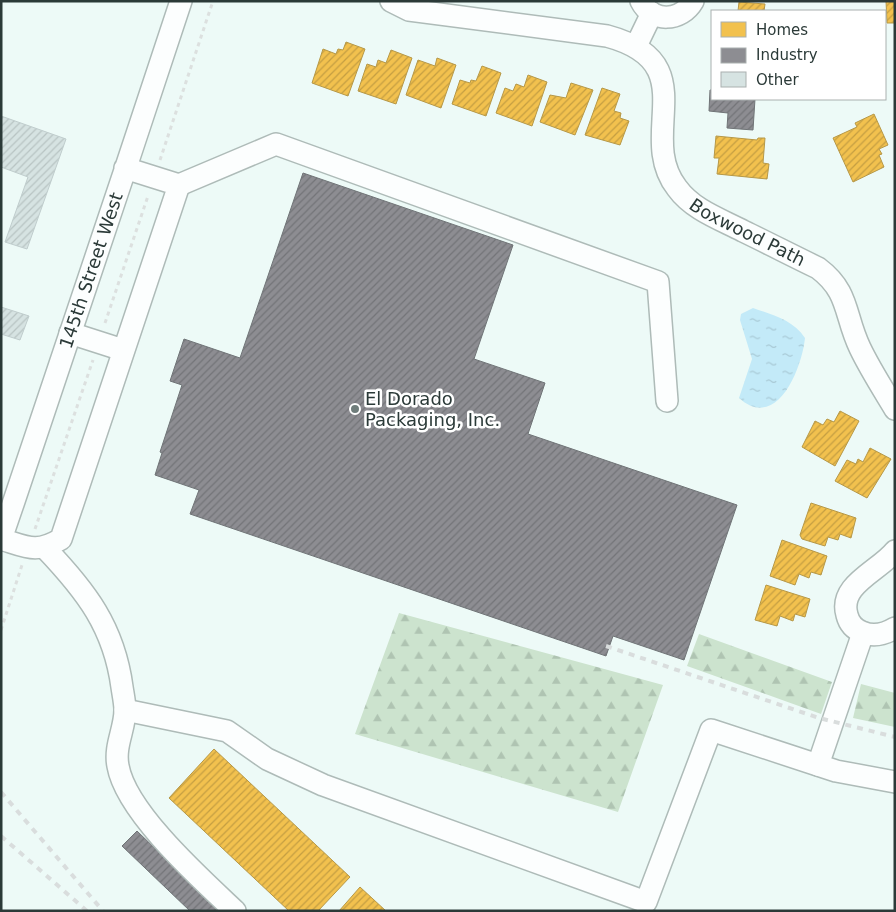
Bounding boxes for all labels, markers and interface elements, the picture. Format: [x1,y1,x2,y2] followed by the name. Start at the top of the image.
[711,10,886,100] legend
[756,21,808,39] text: Homes
[756,46,818,64] text: Industry
[756,71,799,89] text: Other
[55,190,127,351] street label: 145th Street West
[685,194,809,270] street label: Boxwood Path
[365,388,500,430] place label: El Dorado Packaging, Inc.
[349,403,361,415] marker: El Dorado Packaging, Inc.

